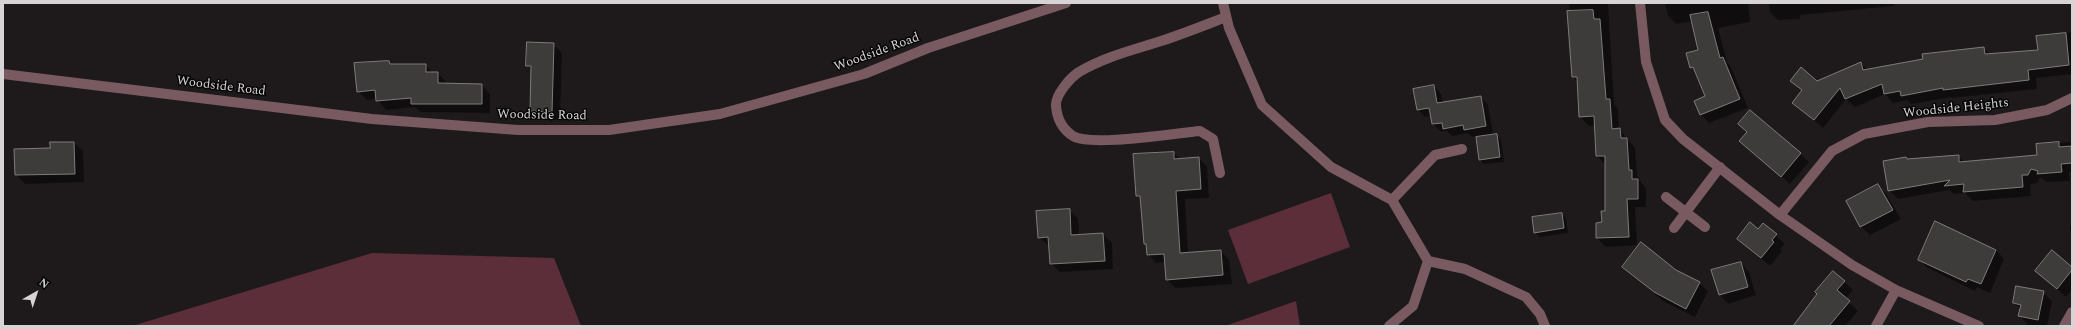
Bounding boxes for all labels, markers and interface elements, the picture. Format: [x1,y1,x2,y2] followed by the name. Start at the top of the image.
[832,30,922,76] street label: Woodside Road
[176,74,266,100] street label: Woodside Road
[1902,96,2010,122] street label: Woodside Heights
[497,107,587,125] street label: Woodside Road
[16,273,56,313] north arrow
[35,274,53,293] text: N

